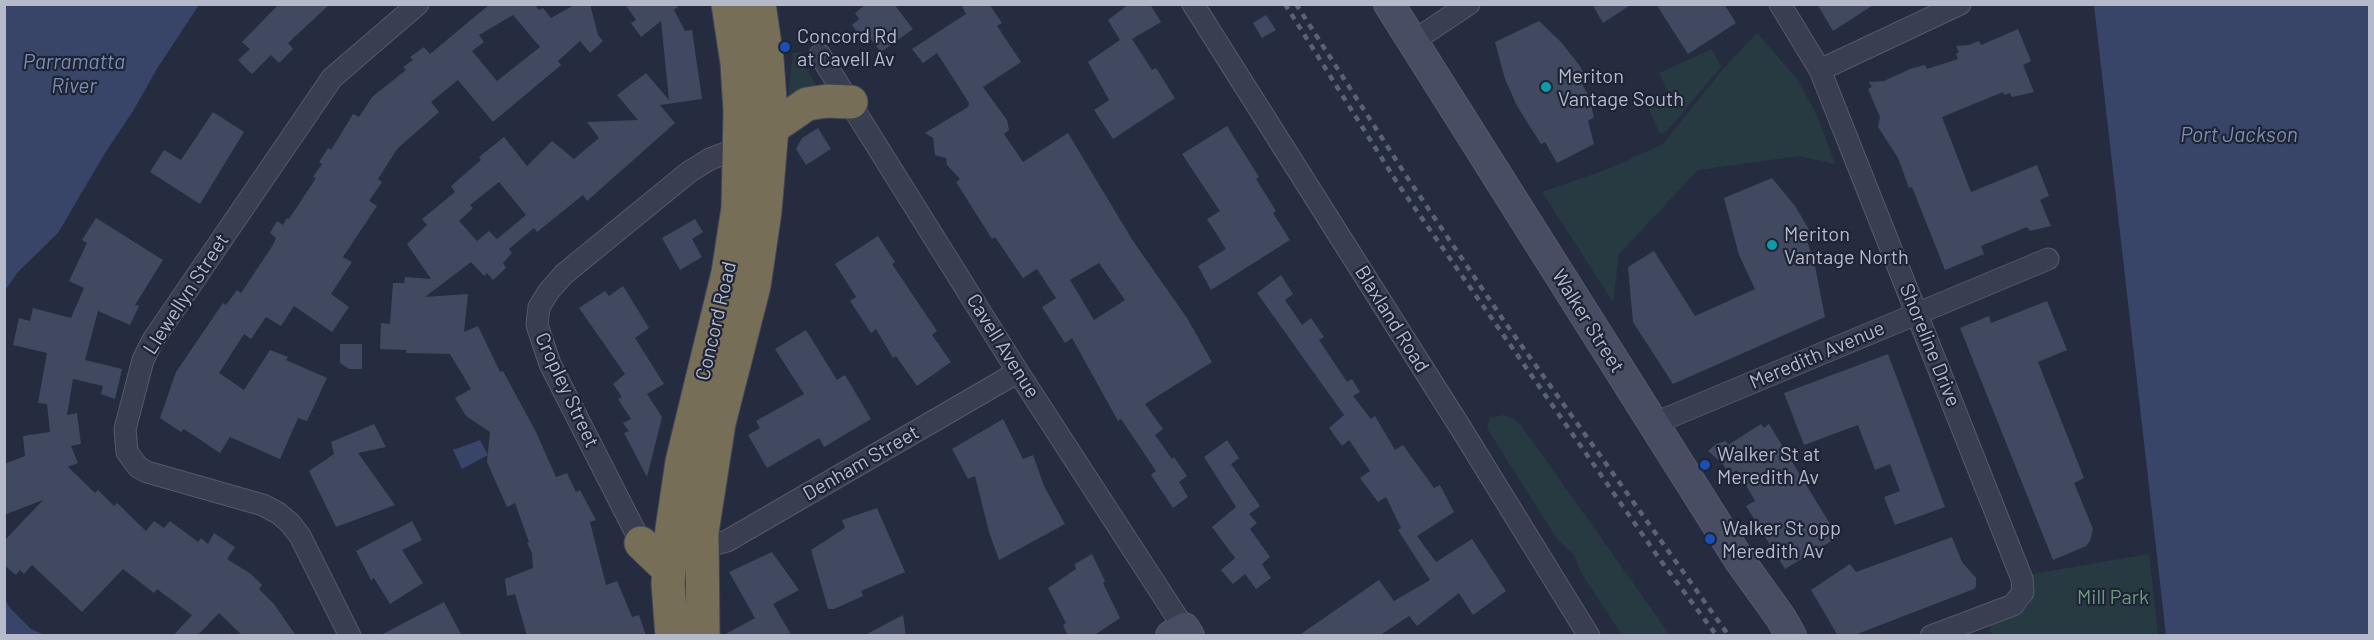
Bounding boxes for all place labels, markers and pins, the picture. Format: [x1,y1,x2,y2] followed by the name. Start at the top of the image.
[797,24,897,71] place label: Concord Rd at Cavell Av
[778,40,792,54] marker: Concord Rd at Cavell Av
[1558,64,1684,111] place label: Meriton Vantage South
[1539,80,1553,94] marker: Meriton Vantage South
[1784,222,1909,269] place label: Meriton Vantage North
[1765,238,1779,252] marker: Meriton Vantage North
[1717,442,1820,489] place label: Walker St at Meredith Av
[1698,458,1712,472] marker: Walker St at Meredith Av
[1722,516,1841,563] place label: Walker St opp Meredith Av
[1703,532,1717,546] marker: Walker St opp Meredith Av

